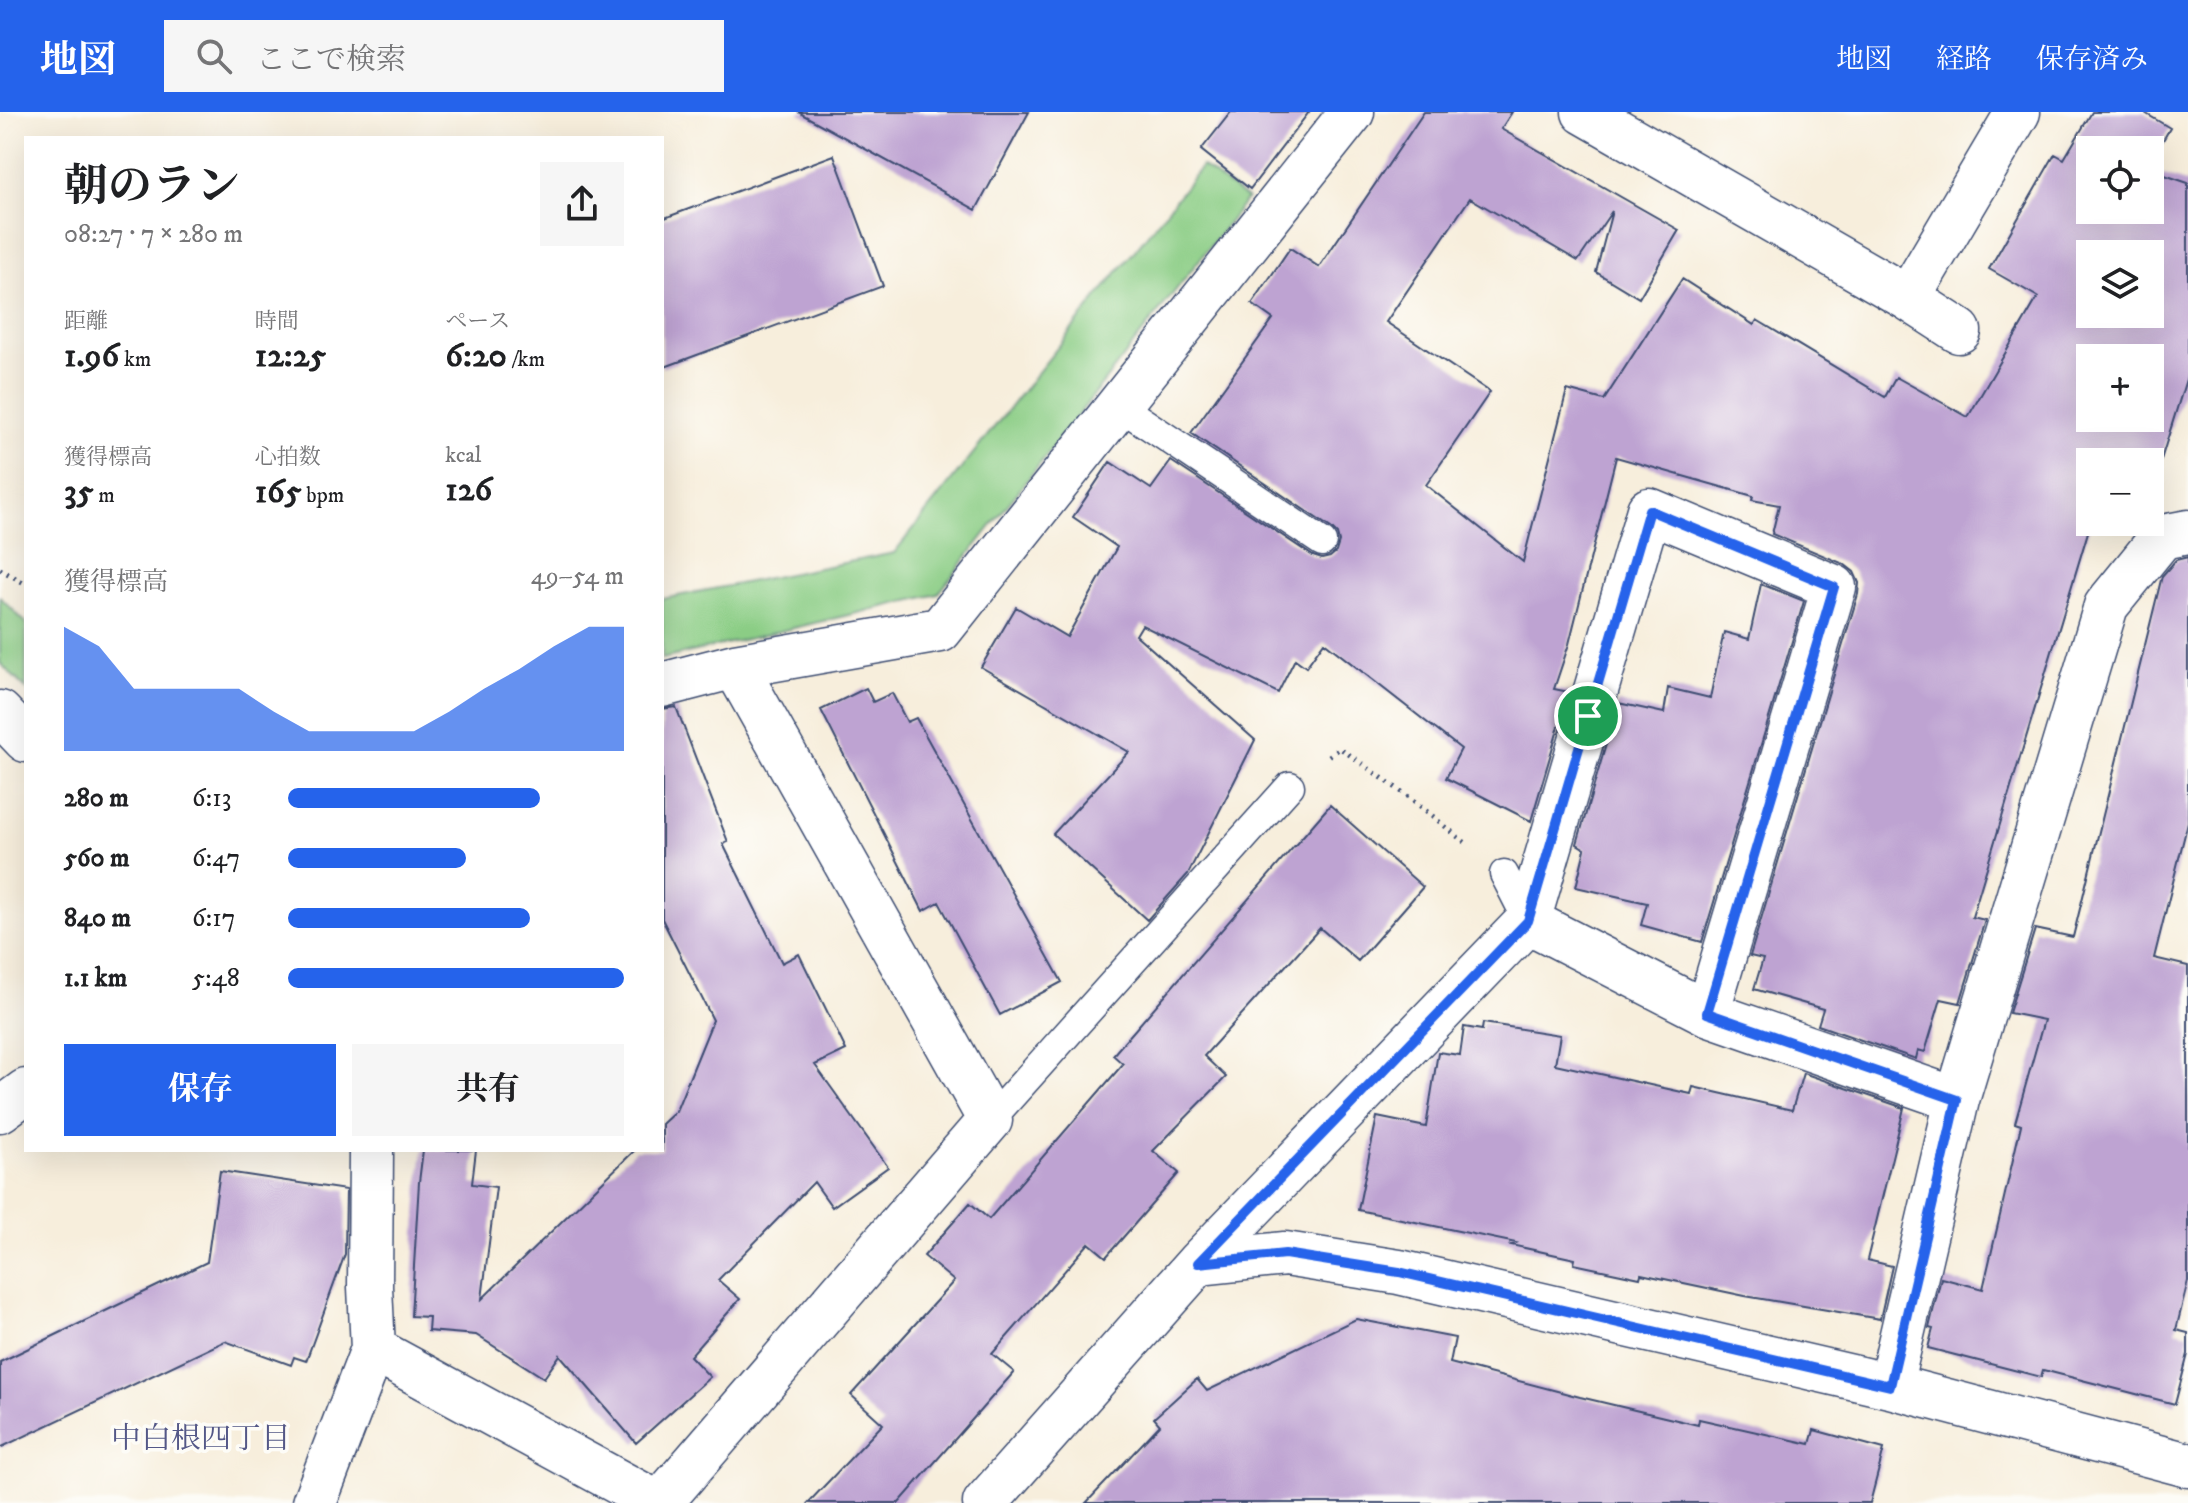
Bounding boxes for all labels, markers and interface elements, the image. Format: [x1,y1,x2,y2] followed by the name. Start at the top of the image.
[164,20,724,92] search box
[192,34,236,78] icon: search
[40,37,116,85] text: 地図
[256,42,406,79] text: ここで検索
[1836,42,1892,77] text: 地図
[1936,42,1992,77] text: 経路
[2036,42,2148,77] text: 保存済み
[2076,136,2164,536] map controls
[2076,136,2164,224] button: locate
[64,160,240,215] text: 朝のラン
[540,162,624,246] button: share
[64,218,243,251] text: 08:27 · 7 × 280 m
[2076,240,2164,328] button: layers
[64,308,108,335] text: 距離
[255,308,299,335] text: 時間
[445,308,510,335] text: ペース
[64,335,119,377] text: 1.96
[255,335,326,377] text: 12:25
[445,335,507,377] text: 6:20
[2076,344,2164,432] button: +
[119,346,151,373] text: km
[507,346,545,373] text: /km
[445,442,481,469] text: kcal
[64,444,152,471] text: 獲得標高
[255,444,321,471] text: 心拍数
[2076,448,2164,536] button: −
[445,469,492,511] text: 126
[64,471,94,513] text: 35
[255,471,302,513] text: 165
[94,482,115,509] text: m
[302,482,344,509] text: bpm
[531,560,624,593] text: 49–54 m
[64,566,168,599] text: 獲得標高
[1554,682,1622,750] pin
[1566,694,1610,738] icon: arrive
[64,782,129,815] text: 280 m
[192,782,232,815] text: 6:13
[64,842,130,875] text: 560 m
[192,842,240,875] text: 6:47
[64,902,131,935] text: 840 m
[192,902,236,935] text: 6:17
[64,962,127,995] text: 1.1 km
[192,962,240,995] text: 5:48
[64,1044,336,1136] button: 保存
[352,1044,624,1136] button: 共有
[111,1421,291,1458] district label: 中白根四丁目

